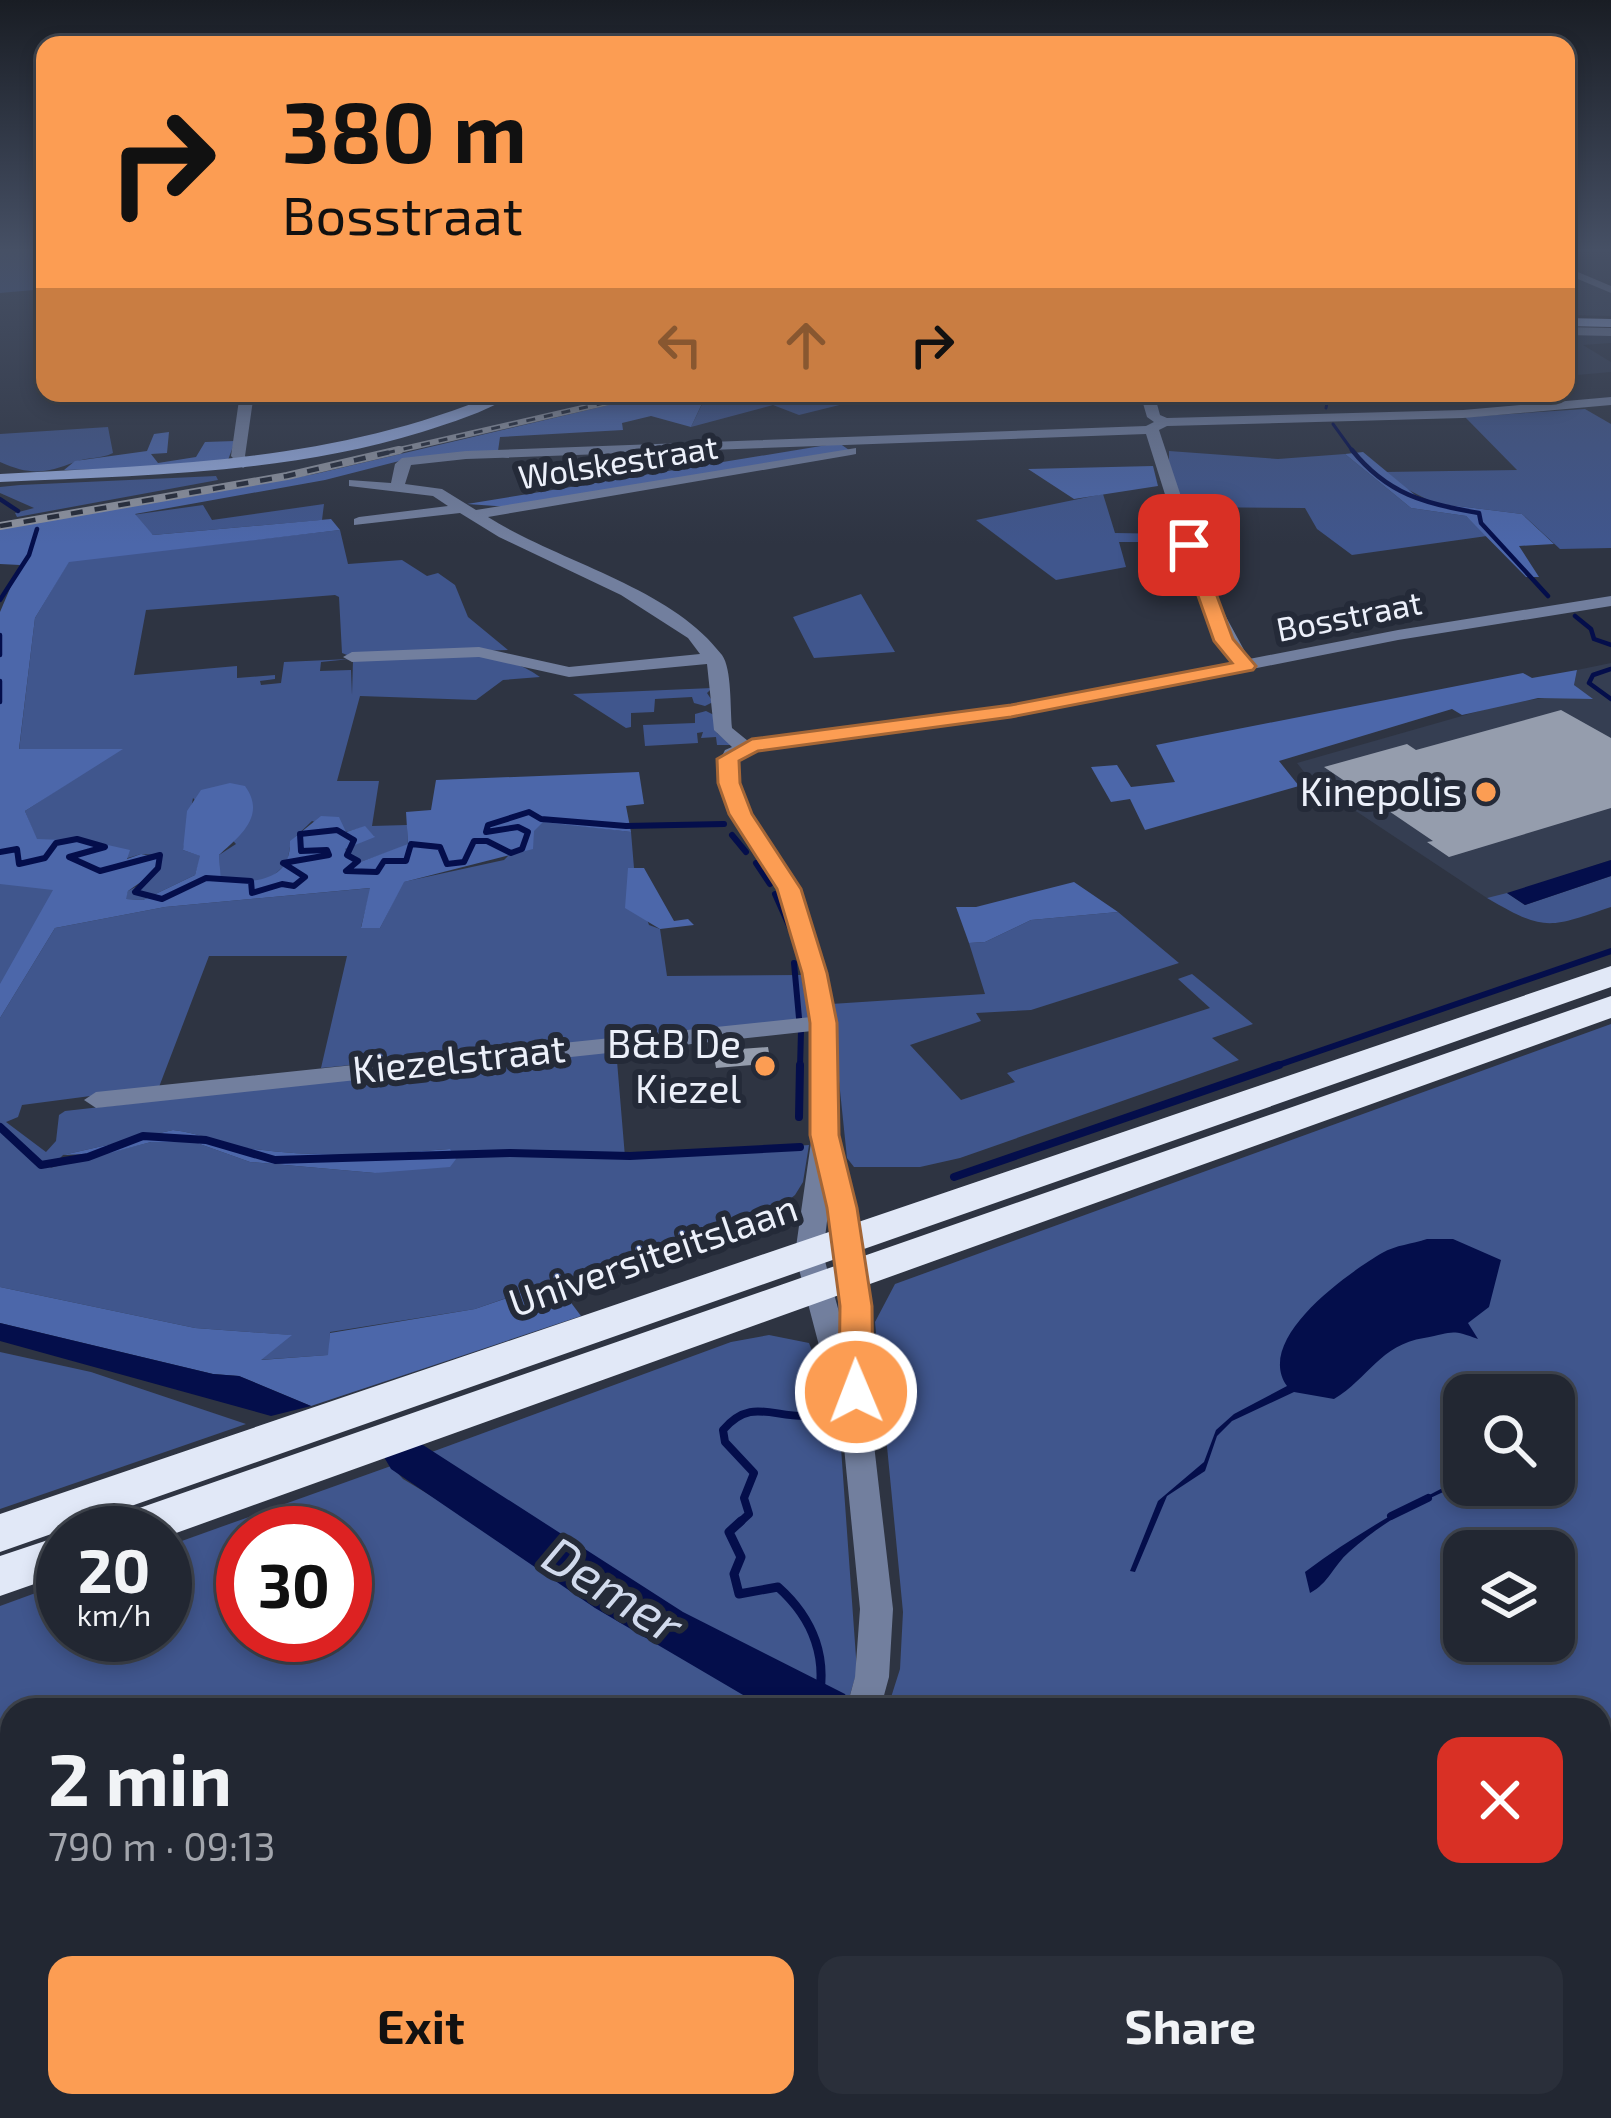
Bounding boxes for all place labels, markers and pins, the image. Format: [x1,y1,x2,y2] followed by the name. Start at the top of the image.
[1138,494,1240,596] pin
[1300,767,1462,814] place label: Kinepolis
[1473,779,1499,805] marker: Kinepolis
[607,1019,741,1111] place label: B&B De Kiezel
[752,1053,778,1079] marker: B&B De Kiezel

